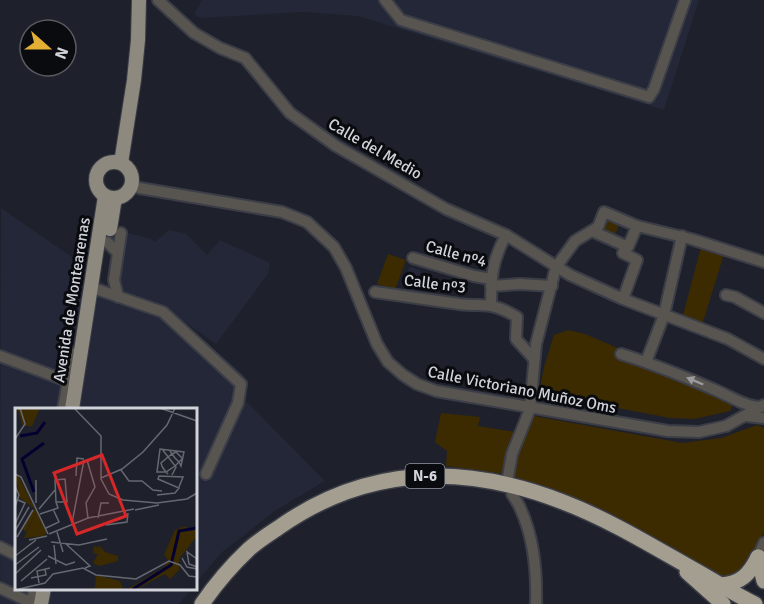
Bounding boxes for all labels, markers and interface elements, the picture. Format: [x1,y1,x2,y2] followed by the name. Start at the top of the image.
[18,18,78,78] north arrow
[50,44,72,62] text: N
[325,114,425,184] street label: Calle del Medio
[49,216,95,384] street label: Avenida de Montearenas
[423,236,489,272] street label: Calle nº4
[403,270,467,298] street label: Calle nº3
[426,362,618,418] street label: Calle Victoriano Muñoz Oms
[686,376,704,385] one-way arrow
[15,408,196,589] inset map
[406,464,444,488] road number: N-6

